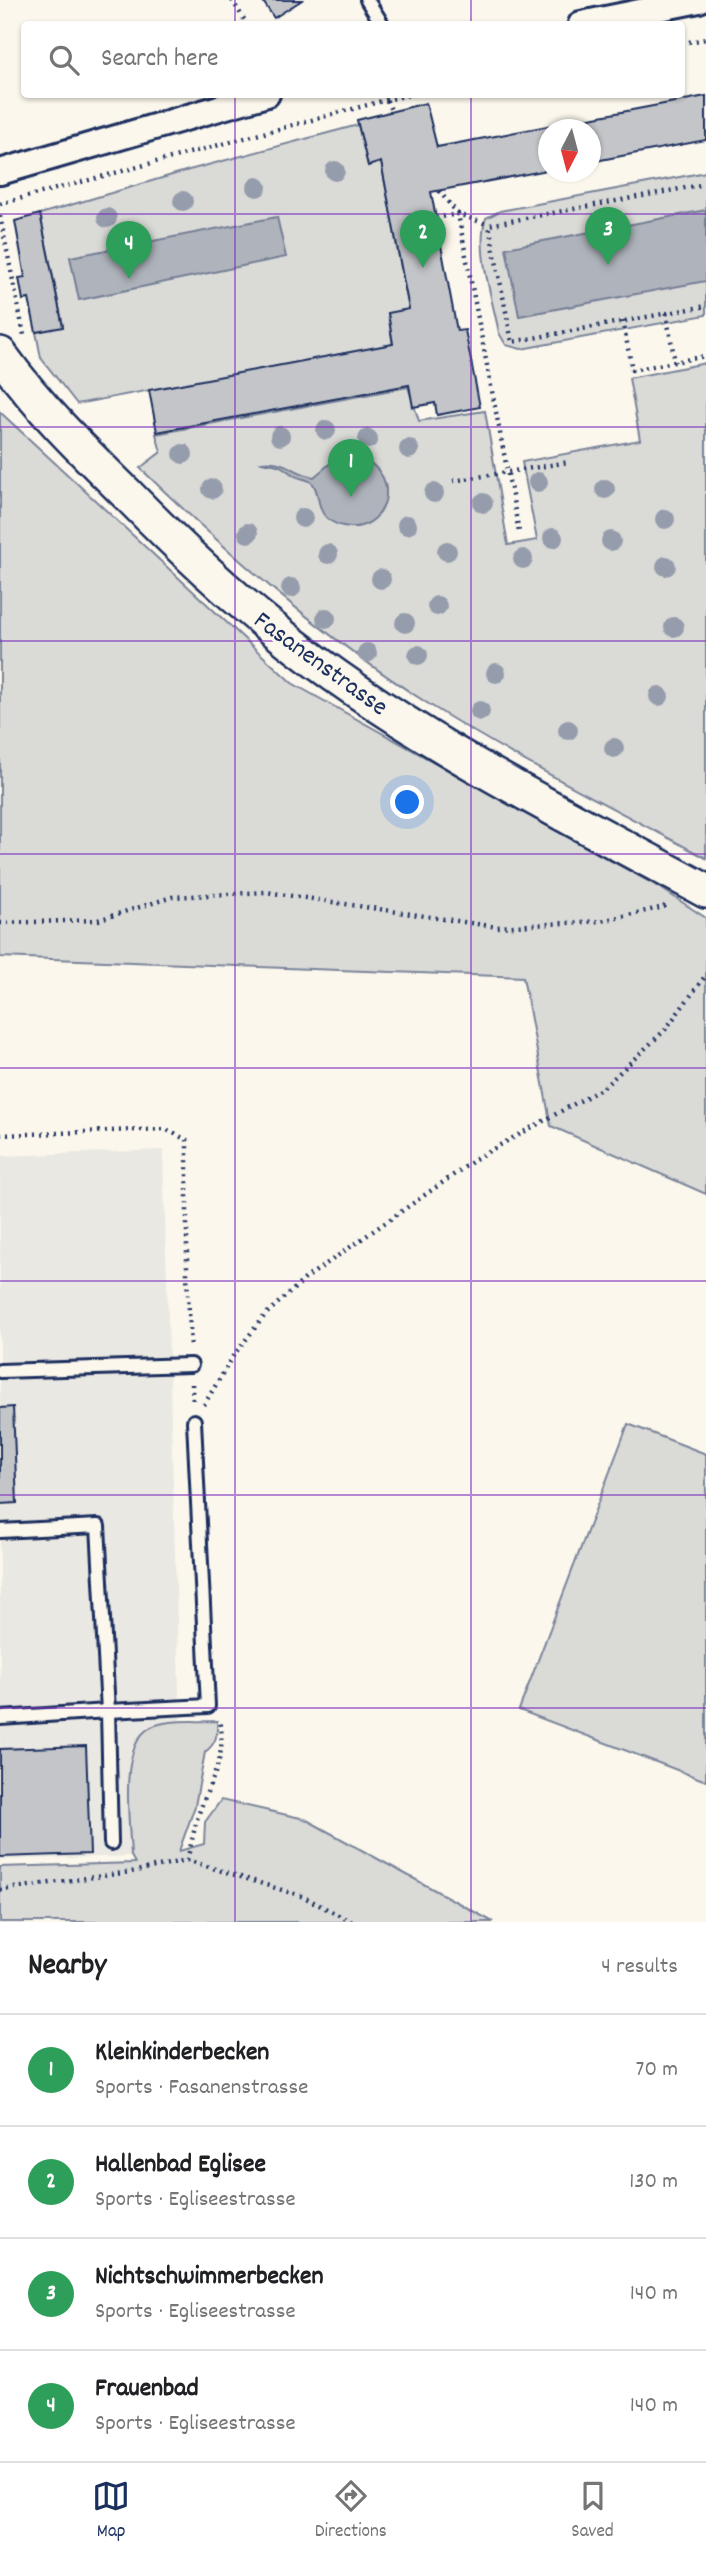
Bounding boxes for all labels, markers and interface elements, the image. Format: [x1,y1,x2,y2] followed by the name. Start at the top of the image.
[21,21,685,98] search box
[45,41,83,79] icon: search
[101,41,219,78] text: Search here
[538,119,601,182] north arrow
[585,207,631,265] pin: 3
[400,210,446,268] pin: 2
[106,221,152,279] pin: 4
[328,439,374,497] pin: 1
[245,603,395,726] street label: Fasanenstrasse
[390,785,424,819] your location
[28,1946,106,1989] text: Nearby
[601,1951,678,1984] text: 4 results
[95,2035,269,2072] text: Kleinkinderbecken
[48,2054,54,2087] text: 1
[636,2054,678,2087] text: 70 m
[95,2072,308,2105] text: Sports · Fasanenstrasse
[95,2147,266,2184] text: Hallenbad Eglisee
[46,2166,56,2199] text: 2
[629,2166,678,2199] text: 130 m
[95,2184,296,2217] text: Sports · Egliseestrasse
[95,2259,323,2296] text: Nichtschwimmerbecken
[46,2278,56,2311] text: 3
[630,2278,678,2311] text: 140 m
[95,2296,296,2329] text: Sports · Egliseestrasse
[95,2371,199,2408] text: Frauenbad
[46,2390,56,2423] text: 4
[630,2390,678,2423] text: 140 m
[95,2408,296,2441] text: Sports · Egliseestrasse
[92,2477,130,2546] tab: Map
[315,2477,387,2546] tab: Directions
[571,2477,614,2546] tab: Saved

